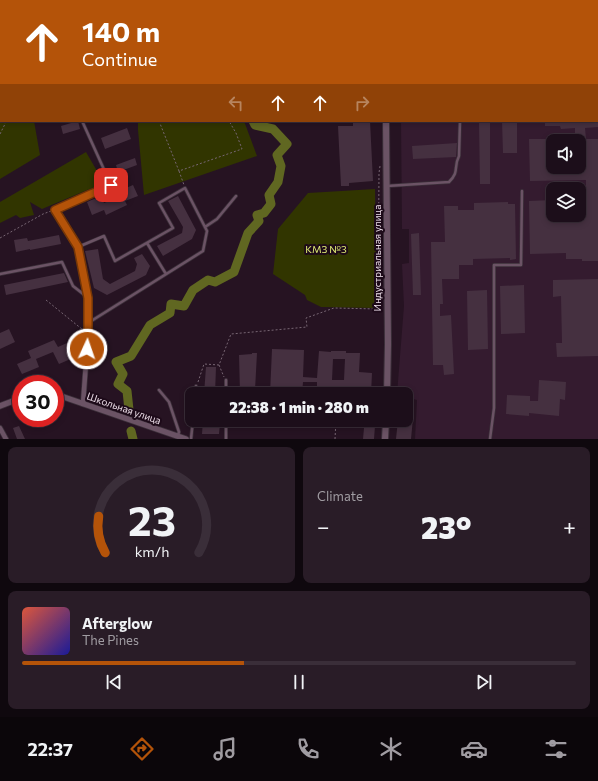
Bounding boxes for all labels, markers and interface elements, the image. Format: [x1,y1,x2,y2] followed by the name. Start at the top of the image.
[82,14,160,48] text: 140 m
[16,16,68,68] icon: ahead
[82,48,157,70] text: Continue
[225,92,247,114] icon: left
[267,92,289,114] icon: ahead
[309,92,331,114] icon: ahead
[351,92,373,114] icon: right
[546,134,586,222] map controls
[546,134,586,174] button: sound
[94,168,128,202] pin
[100,174,122,196] icon: arrive
[546,182,586,222] button: layers
[371,205,383,311] street label: Индустриальная улица
[305,243,347,255] park label: КМЗ №3
[66,328,108,370] position arrow
[12,375,64,427] speed limit sign: 30
[85,390,163,426] street label: Школьная улица
[229,398,369,416] text: 22:38 · 1 min · 280 m
[317,488,363,504] text: Climate
[128,494,175,545] text: 23
[421,508,472,545] text: 23°
[317,513,330,540] text: −
[563,513,576,540] text: +
[134,542,169,560] text: km/h
[82,614,152,632] text: Afterglow
[82,632,139,648] text: The Pines
[103,671,125,693] icon: previous
[288,671,310,693] icon: pause
[473,671,495,693] icon: next
[128,735,156,763] icon: directions
[211,735,239,763] icon: music
[294,735,322,763] icon: phone
[377,735,405,763] icon: climate
[460,735,488,763] icon: car
[542,735,570,763] icon: filters
[27,738,73,760] text: 22:37

